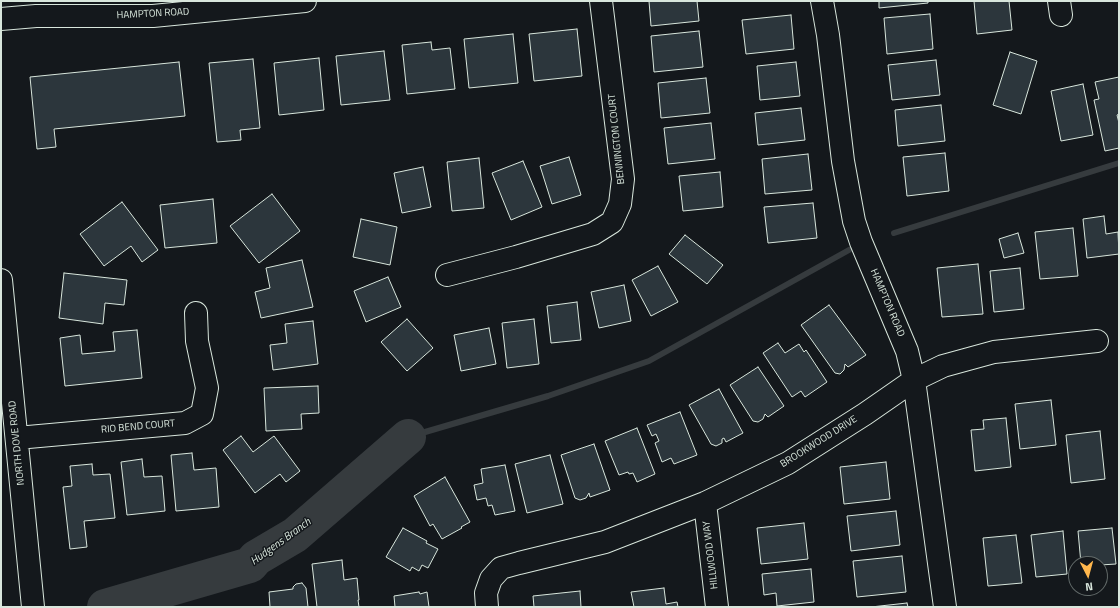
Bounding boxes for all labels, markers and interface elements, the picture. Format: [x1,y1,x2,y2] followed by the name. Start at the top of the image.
[116,6,190,22] street label: HAMPTON ROAD
[606,93,628,185] street label: BENNINGTON COURT
[867,267,907,339] street label: HAMPTON ROAD
[7,400,27,486] street label: NORTH DOVE ROAD
[778,414,860,470] street label: BROOKWOOD DRIVE
[101,418,175,436] street label: RIO BEND COURT
[248,516,314,568] water label: Hudgens Branch
[701,520,721,590] street label: HILLWOOD WAY
[1068,556,1108,596] north arrow
[1085,579,1094,595] text: N

